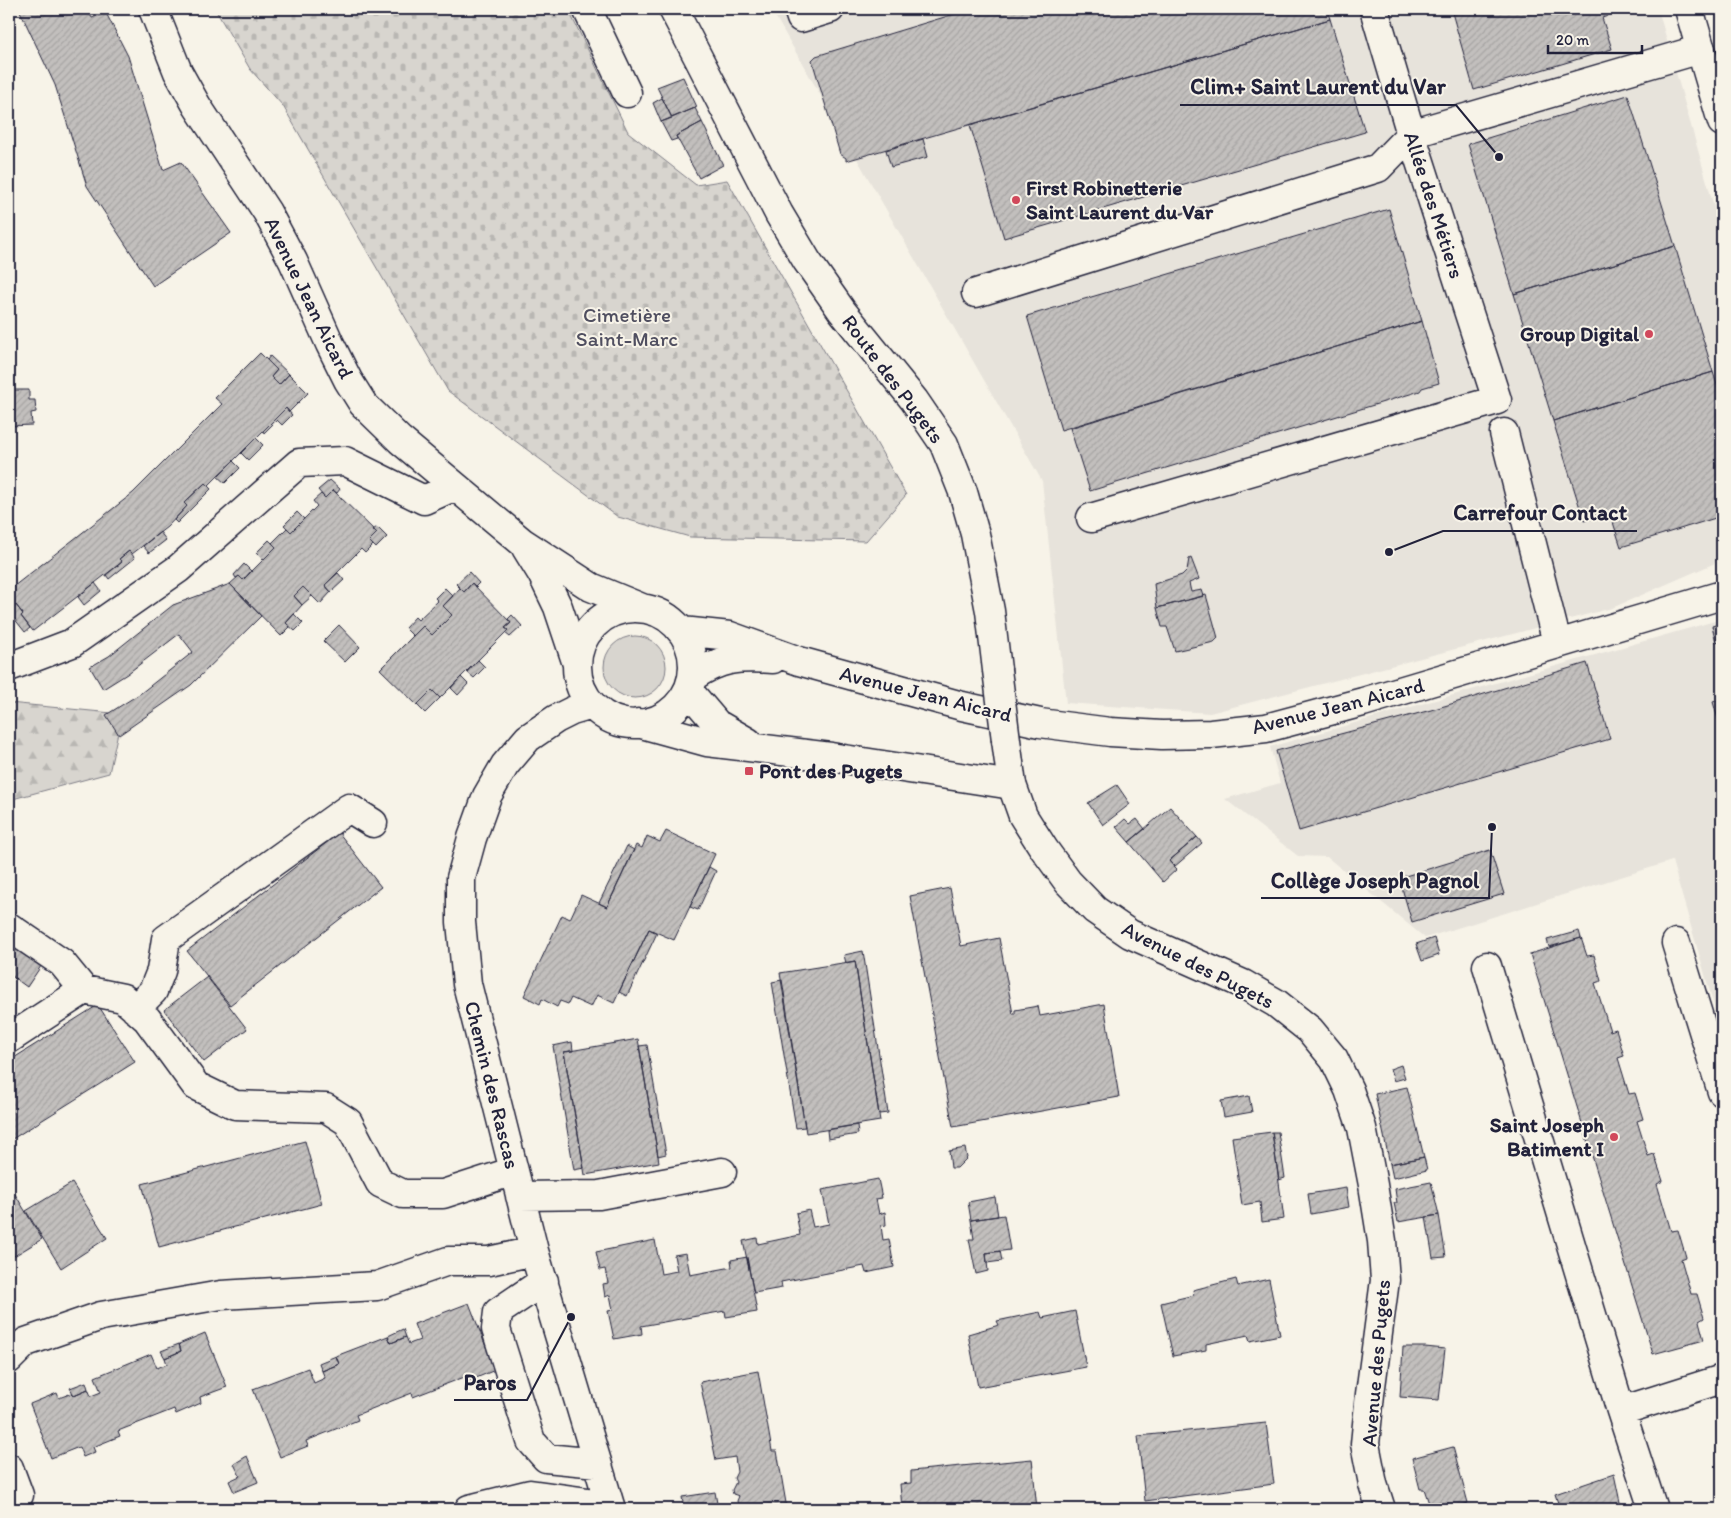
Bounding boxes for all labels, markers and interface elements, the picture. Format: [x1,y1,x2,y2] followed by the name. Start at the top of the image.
[1548,22,1642,54] scale bar
[1556,31,1590,49] text: 20 m
[1180,68,1456,105] callout: Clim+ Saint Laurent du Var
[1190,73,1447,100] text: Clim+ Saint Laurent du Var
[1399,128,1470,281] street label: Allée des Métiers
[1026,175,1214,224] place label: First Robinetterie Saint Laurent du Var
[1010,194,1022,206] marker: First Robinetterie Saint Laurent du Var
[259,213,360,383] street label: Avenue Jean Aicard
[576,302,678,351] park label: Cimetière Saint-Marc
[837,309,950,448] street label: Route des Pugets
[1520,321,1640,347] place label: Group Digital
[1643,328,1655,340] marker: Group Digital
[1443,494,1637,531] callout: Carrefour Contact
[1453,499,1628,526] text: Carrefour Contact
[837,660,1015,727] street label: Avenue Jean Aicard
[1249,672,1427,739] street label: Avenue Jean Aicard
[759,758,903,784] place label: Pont des Pugets
[743,765,755,777] marker: Pont des Pugets
[1261,861,1489,898] callout: Collège Joseph Pagnol
[1271,867,1480,894] text: Collège Joseph Pagnol
[1118,915,1278,1014] street label: Avenue des Pugets
[460,998,525,1171] street label: Chemin des Rascas
[1490,1112,1604,1161] place label: Saint Joseph Batiment I
[1608,1131,1620,1143] marker: Saint Joseph Batiment I
[1356,1278,1395,1447] street label: Avenue des Pugets
[454,1363,527,1400] callout: Paros
[463,1369,517,1396] text: Paros

